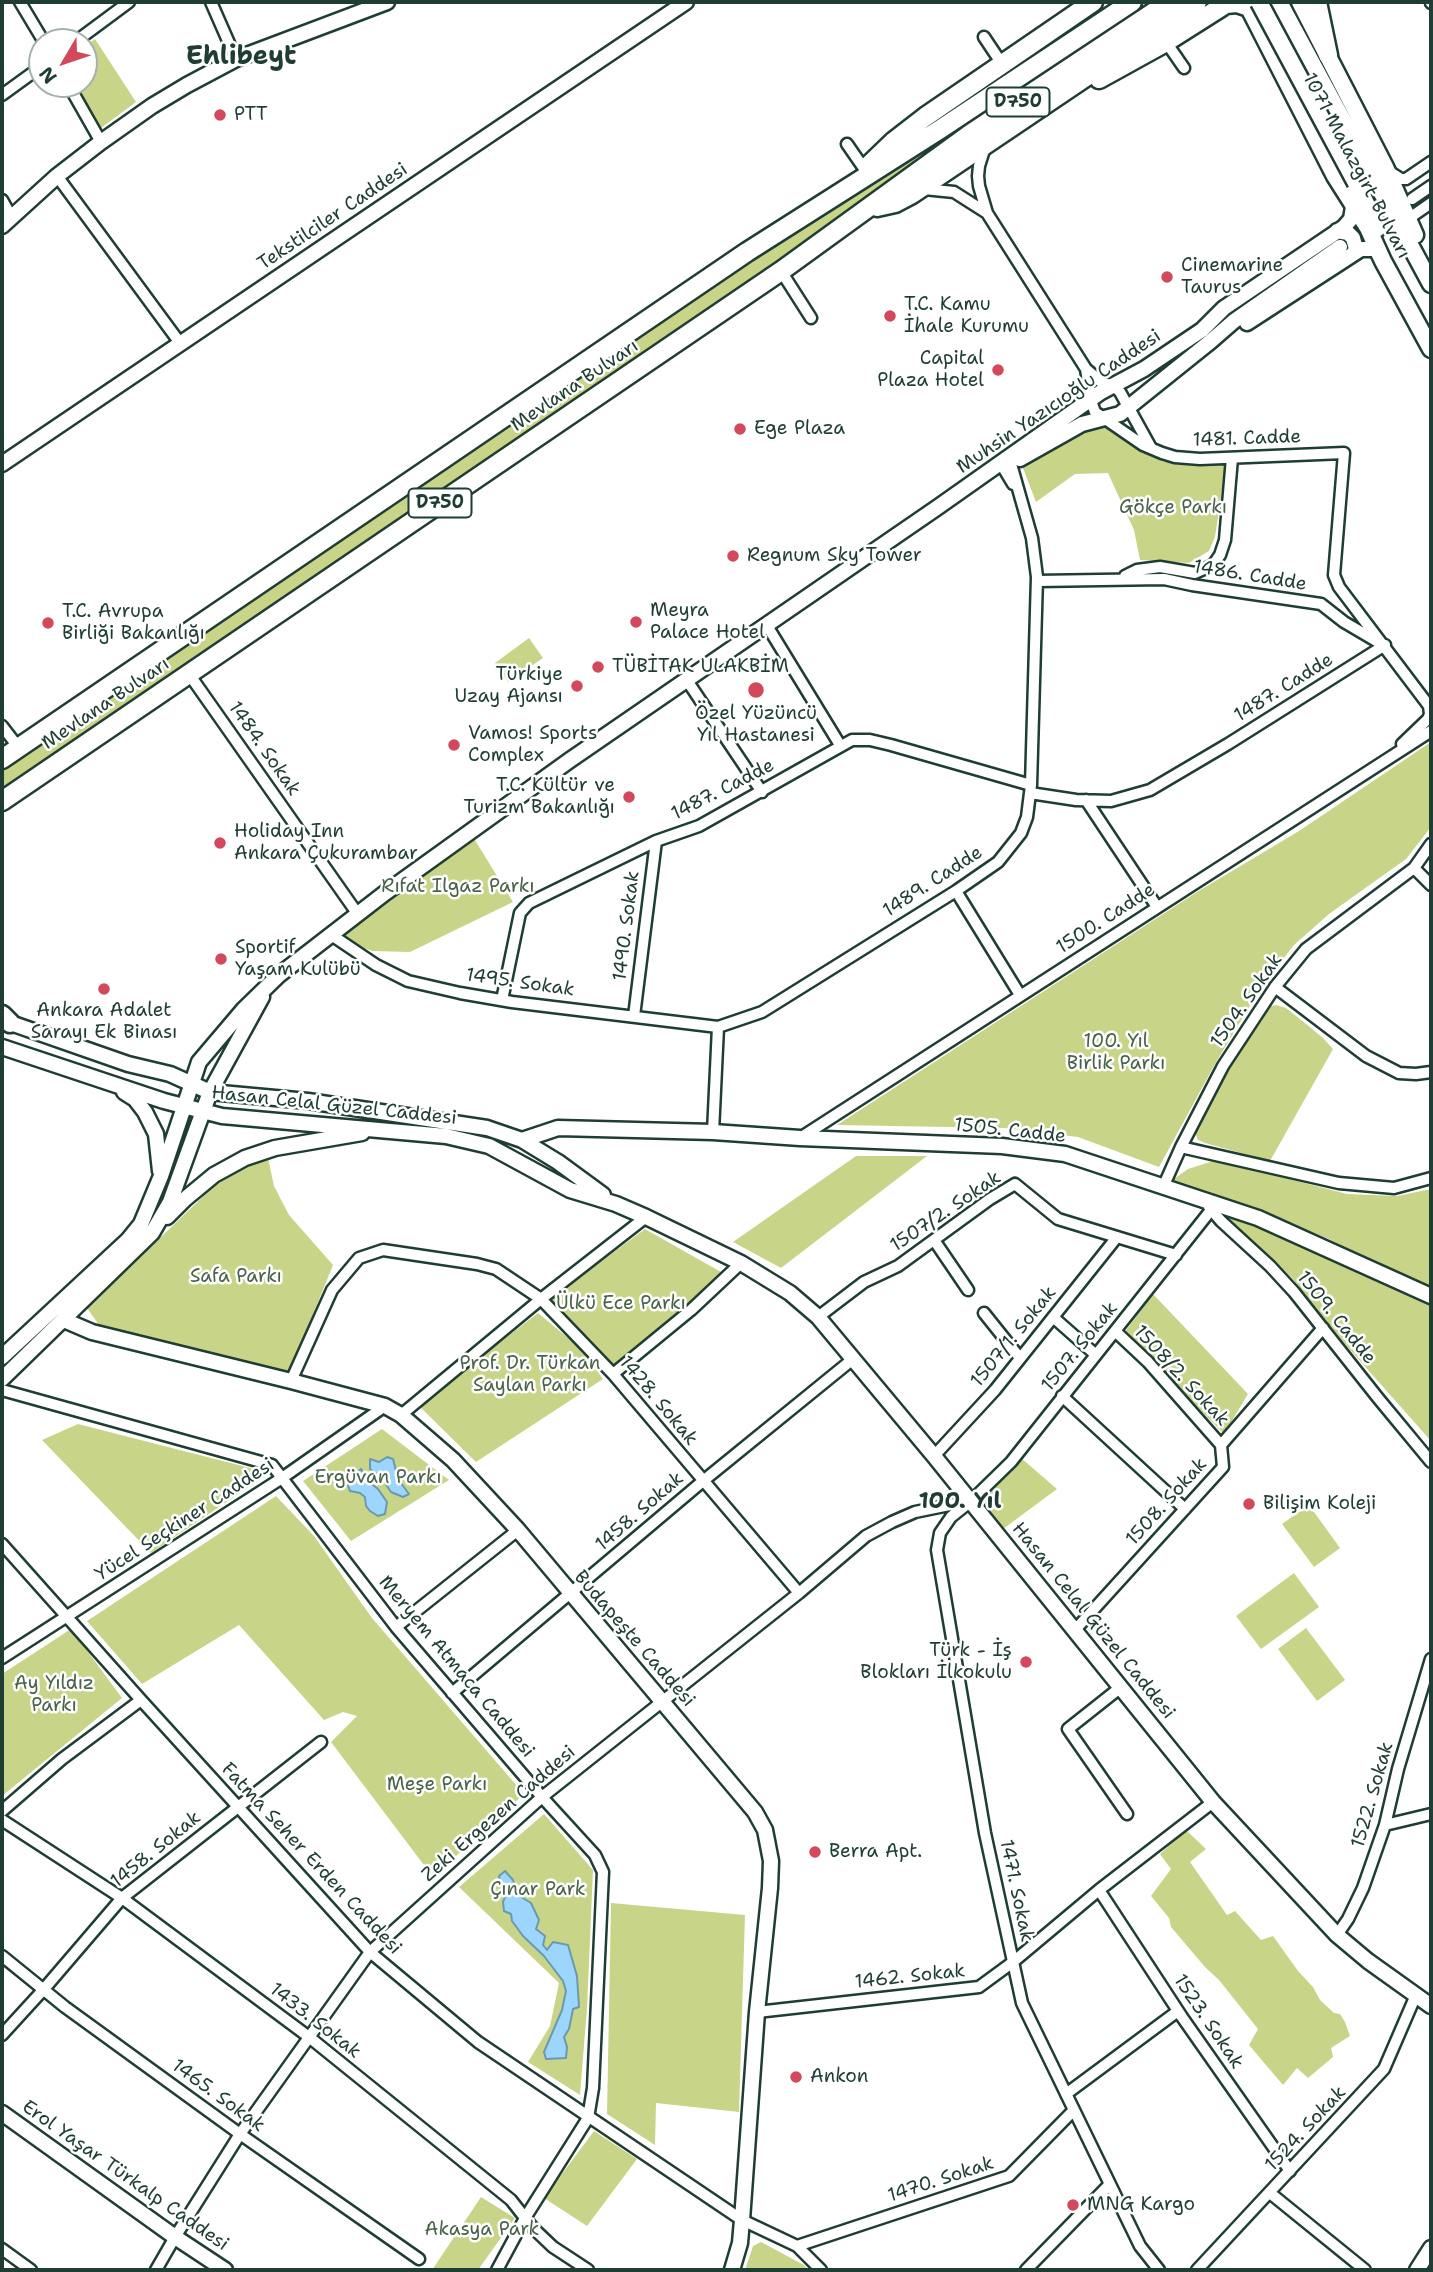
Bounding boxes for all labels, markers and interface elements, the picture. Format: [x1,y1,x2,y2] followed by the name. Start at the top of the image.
[28,28,98,98] north arrow
[186,41,296,73] district label: Ehlibeyt
[33,62,62,89] text: N
[1297,69,1415,263] street label: 1071 Malazgirt Bulvarı
[986,88,1050,116] road number: D750
[234,104,268,126] place label: PTT
[212,107,228,123] marker: PTT
[254,158,412,276] street label: Tekstilciler Caddesi
[1181,255,1283,299] place label: Cinemarine Taurus
[1159,269,1175,285] marker: Cinemarine Taurus
[904,294,1029,338] place label: T.C. Kamu İhale Kurumu
[882,308,898,324] marker: T.C. Kamu İhale Kurumu
[953,325,1165,479] street label: Muhsin Yazıcıoğlu Caddesi
[507,335,643,437] street label: Mevlana Bulvarı
[877,348,984,392] place label: Capital Plaza Hotel
[990,362,1006,378] marker: Capital Plaza Hotel
[754,418,845,440] place label: Ege Plaza
[732,421,748,437] marker: Ege Plaza
[1193,426,1301,452] street label: 1481. Cadde
[408,489,472,518] road number: D750
[1119,497,1227,519] park label: Gökçe Parkı
[747,545,922,567] place label: Regnum Sky Tower
[725,548,741,564] marker: Regnum Sky Tower
[1192,556,1308,596] street label: 1486. Cadde
[650,600,765,644] place label: Meyra Palace Hotel
[62,601,205,645] place label: T.C. Avrupa Birliği Bakanlığı
[628,614,644,630] marker: Meyra Palace Hotel
[40,615,56,631] marker: T.C. Avrupa Birliği Bakanlığı
[1230,649,1338,727] street label: 1487. Cadde
[38,653,174,755] street label: Mevlana Bulvarı
[612,656,789,678] place label: TÜBİTAK ULAKBİM
[590,659,606,675] marker: TÜBİTAK ULAKBİM
[455,664,563,708] place label: Türkiye Uzay Ajansı
[569,678,585,694] marker: Türkiye Uzay Ajansı
[746,680,766,700] marker: Özel Yüzüncü Yıl Hastanesi
[223,697,305,801] street label: 1484. Sokak
[695,703,817,747] place label: Özel Yüzüncü Yıl Hastanesi
[468,723,597,767] place label: Vamos! Sports Complex
[446,737,462,753] marker: Vamos! Sports Complex
[668,754,778,826] street label: 1487. Cadde
[463,775,615,819] place label: T.C. Kültür ve Turizm Bakanlığı
[621,789,637,805] marker: T.C. Kültür ve Turizm Bakanlığı
[234,821,418,865] place label: Holiday Inn Ankara Çukurambar
[212,835,228,851] marker: Holiday Inn Ankara Çukurambar
[879,841,987,923] street label: 1489. Cadde
[609,870,645,982] street label: 1490. Sokak
[381,876,535,898] park label: Rıfat Ilgaz Parkı
[1052,879,1160,959] street label: 1500. Cadde
[235,937,361,981] place label: Sportif Yaşam Kulübü
[1206,950,1288,1052] street label: 1504. Sokak
[213,951,229,967] marker: Sportif Yaşam Kulübü
[464,964,576,1002] street label: 1495. Sokak
[96,981,112,997] marker: Ankara Adalet Sarayı Ek Binası
[31,1000,177,1044] place label: Ankara Adalet Sarayı Ek Binası
[1067,1031,1165,1075] park label: 100. Yıl Birlik Parkı
[210,1082,458,1130] street label: Hasan Celal Güzel Caddesi
[953,1114,1067,1148] street label: 1505. Cadde
[886,1167,1006,1257] street label: 1507/2. Sokak
[190,1266,282,1288] park label: Safa Parkı
[1291,1267,1381,1369] street label: 1509. Cadde
[966,1282,1062,1392] street label: 1507/1. Sokak
[556,1293,686,1315] park label: Ülkü Ece Parkı
[1037,1298,1123,1396] street label: 1507. Sokak
[1128,1321,1234,1431] street label: 1508/2. Sokak
[614,1351,702,1451] street label: 1428. Sokak
[460,1353,600,1397] park label: Prof. Dr. Türkan Saylan Parkı
[1122,1453,1212,1551] street label: 1508. Sokak
[91,1454,279,1586] street label: Yücel Seçkiner Caddesi
[314,1467,442,1489] park label: Ergüvan Parkı
[591,1468,689,1556] street label: 1458. Sokak
[918,1488,1002,1516] district label: 100. Yıl
[1263,1493,1376,1515] place label: Bilişim Koleji
[1241,1496,1257,1512] marker: Bilişim Koleji
[1007,1518,1179,1724] street label: Hasan Celal Güzel Caddesi
[569,1566,699,1712] street label: Budapeşte Caddesi
[373,1571,539,1763] street label: Meryem Atmaca Caddesi
[860,1640,1012,1684] place label: Türk - İş Blokları İlkokulu
[1018,1654,1034,1670] marker: Türk - İş Blokları İlkokulu
[14,1673,94,1717] park label: Ay Yıldız Parkı
[1347,1739,1399,1851] street label: 1522. Sokak
[417,1741,581,1887] street label: Zeki Ergezen Caddesi
[216,1758,406,1960] street label: Fatma Seher Erden Caddesi
[387,1774,487,1796] park label: Meşe Parkı
[106,1807,206,1893] street label: 1458. Sokak
[994,1838,1038,1944] street label: 1471. Sokak
[829,1841,922,1863] place label: Berra Apt.
[807,1844,823,1860] marker: Berra Apt.
[490,1879,586,1901] park label: Çınar Park
[854,1960,966,1994] street label: 1462. Sokak
[1168,1970,1248,2074] street label: 1523. Sokak
[265,1978,365,2064] street label: 1433. Sokak
[167,2055,269,2137] street label: 1465. Sokak
[810,2066,868,2088] place label: Ankon
[788,2069,804,2085] marker: Ankon
[1261,2082,1351,2176] street label: 1524. Sokak
[17,2096,233,2256] street label: Erol Yaşar Türkalp Caddesi
[885,2152,997,2208] street label: 1470. Sokak
[1087,2194,1195,2216] place label: MNG Kargo
[1065,2197,1081,2213] marker: MNG Kargo
[425,2219,539,2241] park label: Akasya Park

